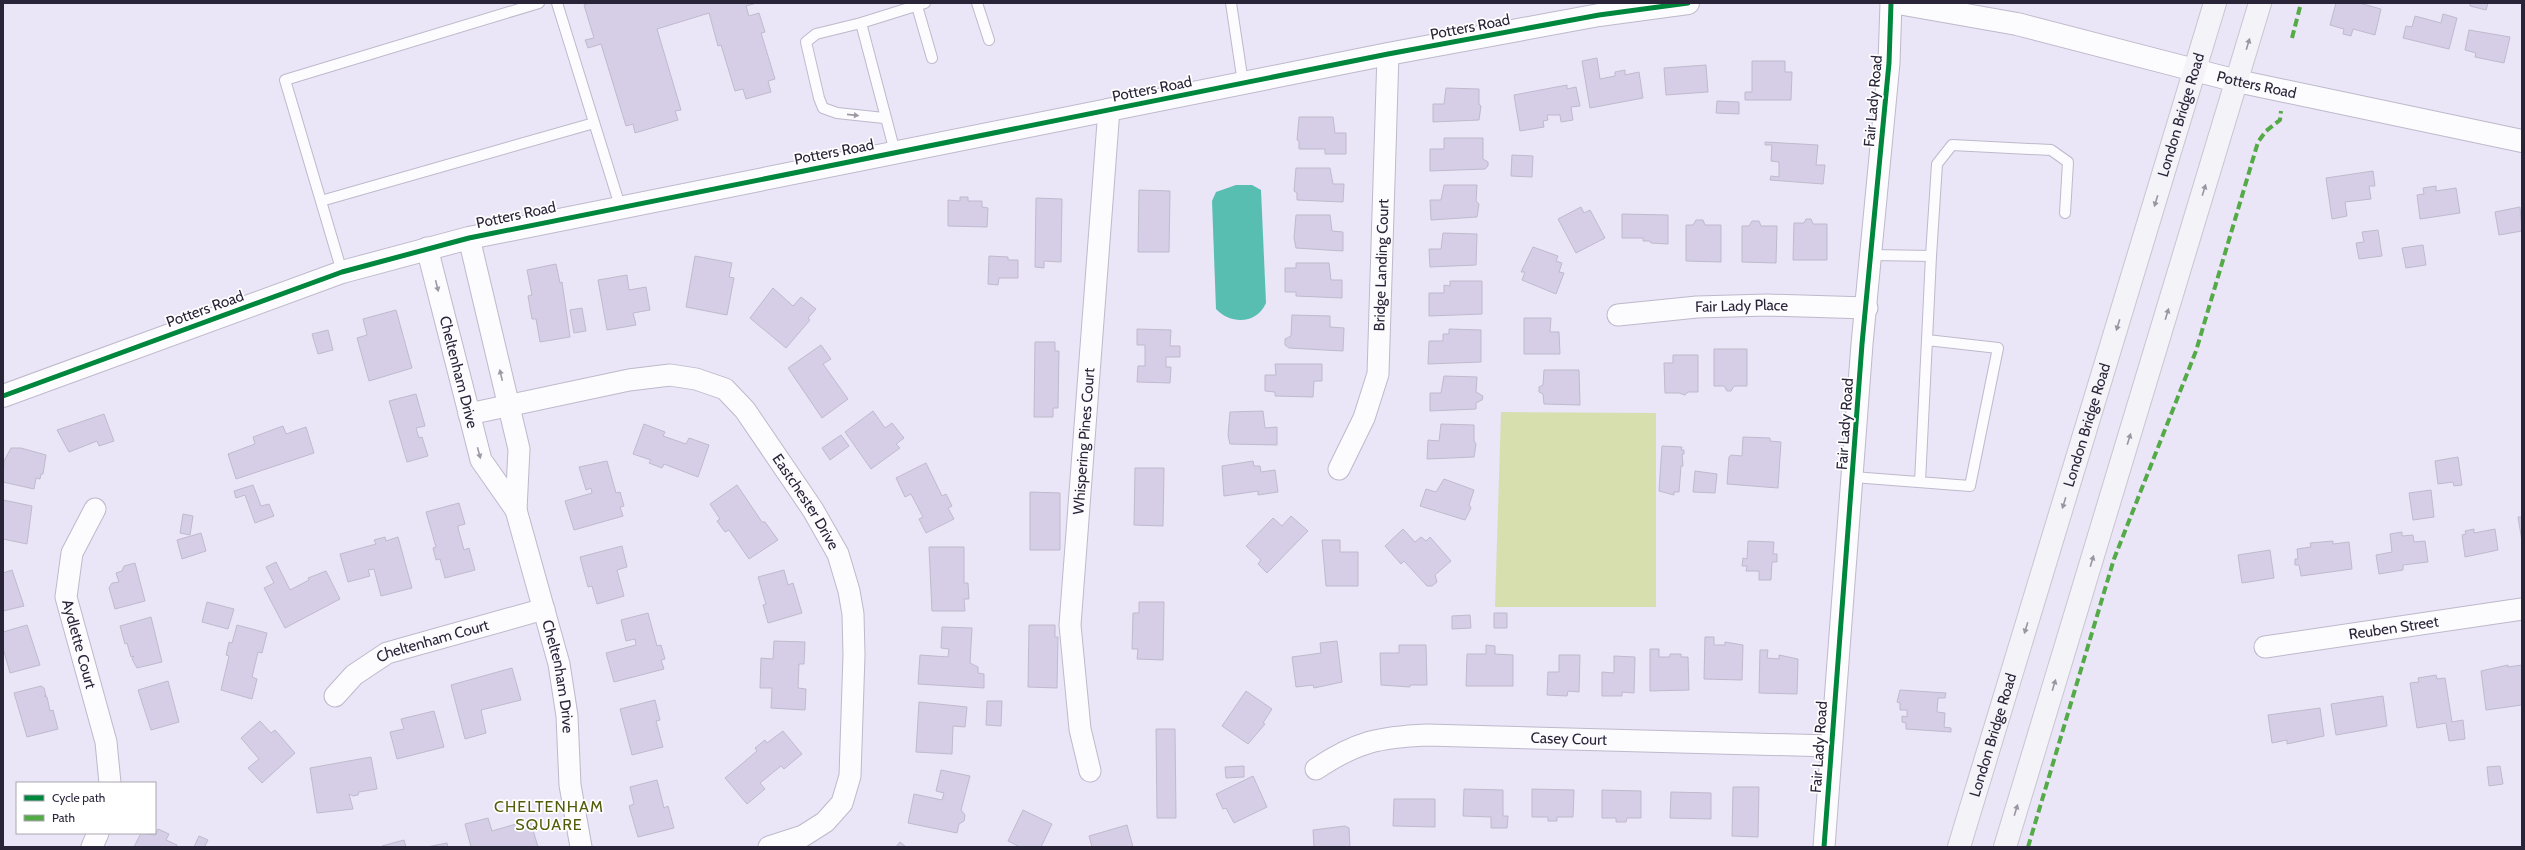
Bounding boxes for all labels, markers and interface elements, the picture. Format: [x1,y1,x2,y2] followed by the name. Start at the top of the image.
[1428,10,1512,44] street label: Potters Road
[2245,37,2251,49] one-way arrow
[2154,51,2208,179] street label: London Bridge Road
[1860,54,1886,148] street label: Fair Lady Road
[2215,67,2298,102] street label: Potters Road
[1110,72,1194,106] street label: Potters Road
[847,111,859,118] one-way arrow
[792,135,876,169] street label: Potters Road
[2202,184,2208,196] one-way arrow
[2153,195,2159,207] one-way arrow
[474,198,558,232] street label: Potters Road
[1370,199,1392,332] street label: Bridge Landing Court
[434,280,440,292] one-way arrow
[164,287,246,331] street label: Potters Road
[1695,296,1789,316] street label: Fair Lady Place
[2164,308,2170,320] one-way arrow
[436,314,482,430] street label: Cheltenham Drive
[2115,320,2121,332] one-way arrow
[2060,361,2114,489] street label: London Bridge Road
[1069,367,1098,515] street label: Whispering Pines Court
[498,369,504,381] one-way arrow
[1833,377,1857,471] street label: Fair Lady Road
[2126,433,2132,445] one-way arrow
[477,446,483,459] one-way arrow
[769,450,843,553] street label: Eastchester Drive
[2061,498,2067,510] one-way arrow
[2089,555,2095,567] one-way arrow
[58,598,100,691] street label: Aydlette Court
[2347,612,2440,644] street label: Reuben Street
[373,616,491,667] street label: Cheltenham Court
[538,618,577,734] street label: Cheltenham Drive
[2023,622,2029,634] one-way arrow
[1966,671,2020,799] street label: London Bridge Road
[2051,679,2057,691] one-way arrow
[1807,700,1831,794] street label: Fair Lady Road
[1530,729,1607,749] street label: Casey Court
[16,782,156,834] legend
[52,790,105,805] text: Cycle path
[494,797,604,834] district label: CHELTENHAM SQUARE
[2014,803,2020,815] one-way arrow
[52,810,75,825] text: Path

